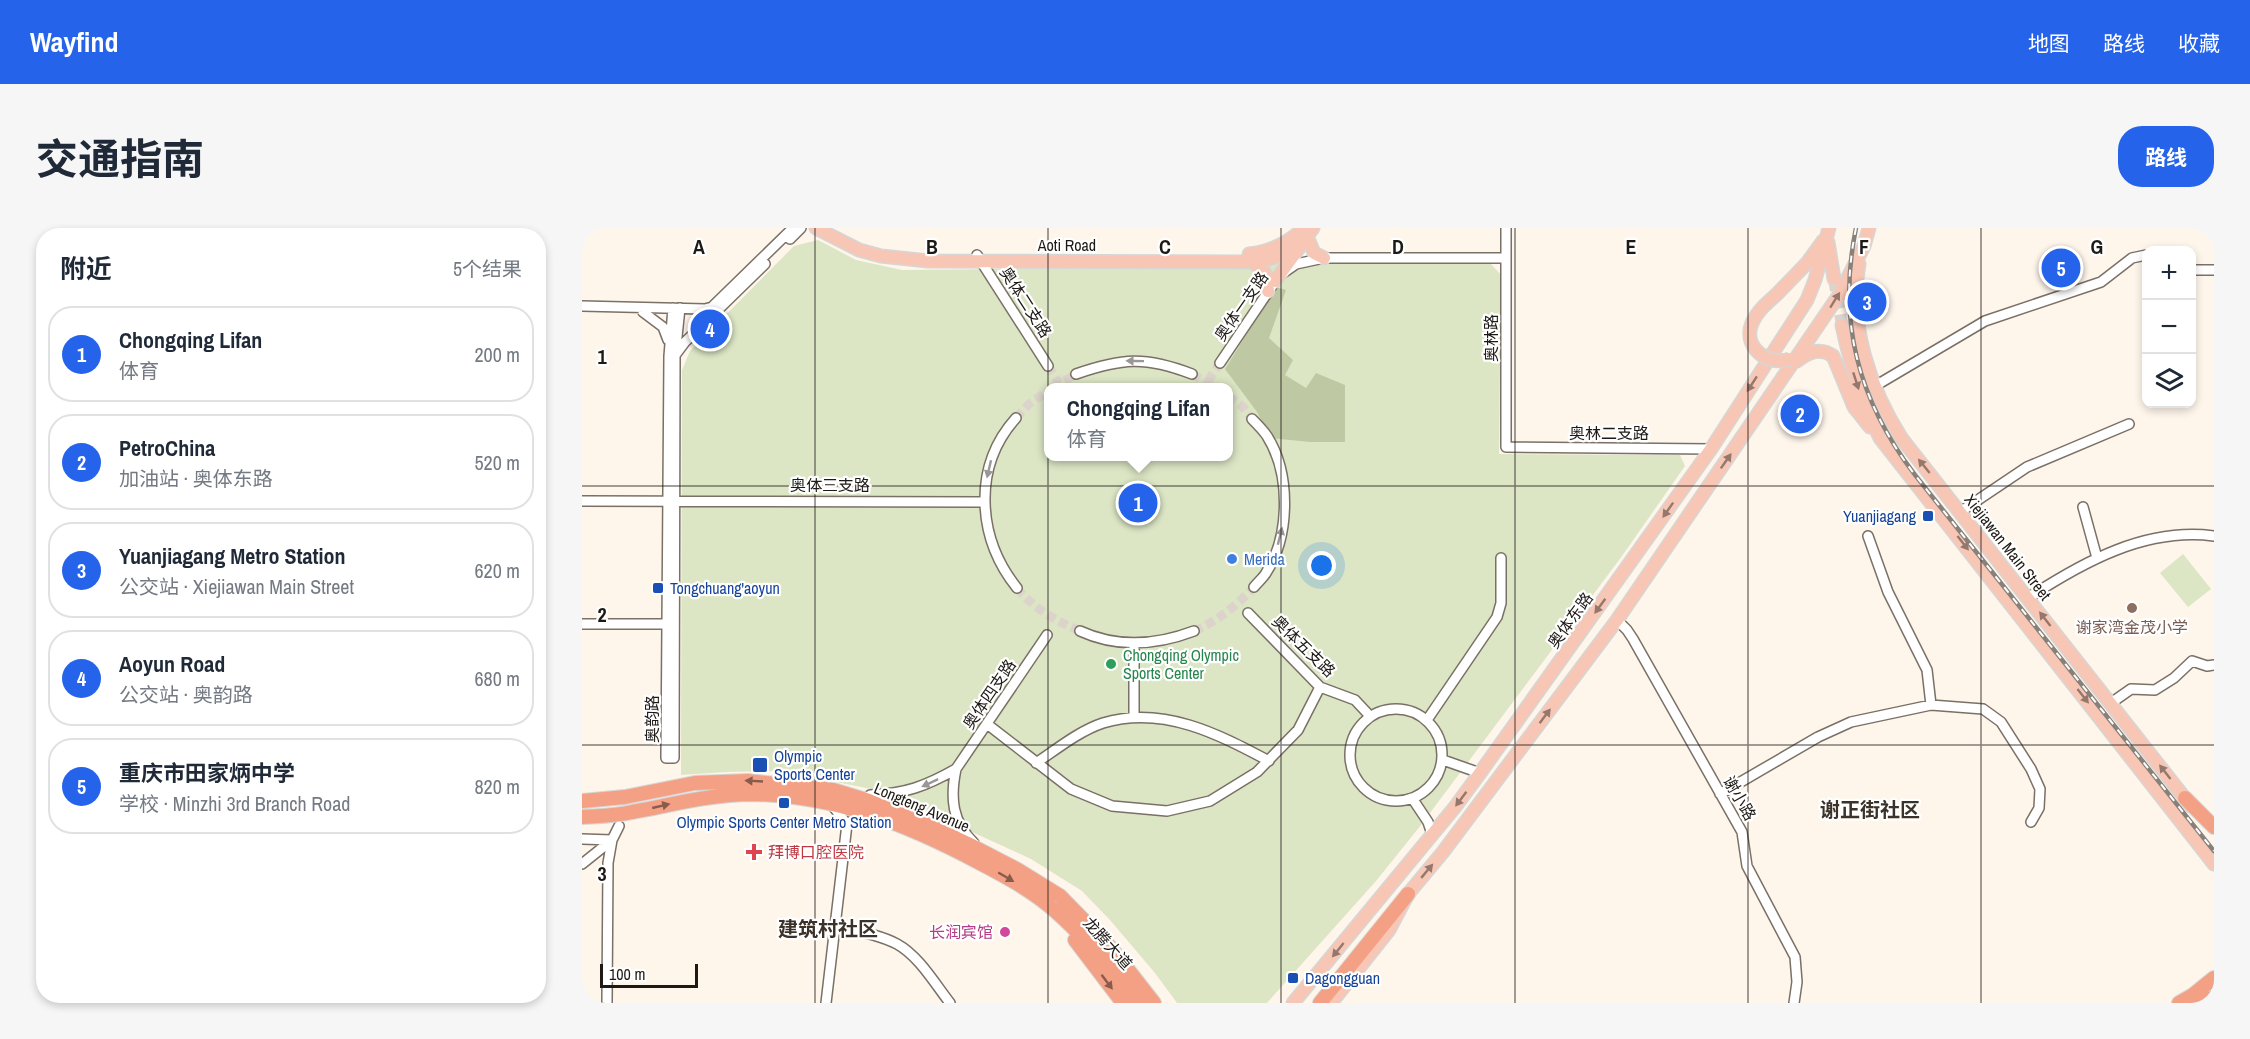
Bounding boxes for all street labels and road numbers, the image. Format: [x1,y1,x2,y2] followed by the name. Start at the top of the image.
[1037,234,1096,256] street label: Aoti Road
[995,262,1057,342] street label: 奥体二支路
[1209,267,1273,345] street label: 奥体一支路
[1480,314,1502,362] street label: 奥林路
[1569,422,1649,444] street label: 奥林二支路
[790,474,870,496] street label: 奥体三支路
[1960,489,2057,605] street label: Xiejiawan Main Street
[1542,588,1598,652] street label: 奥体东路
[1268,610,1340,682] street label: 奥体五支路
[958,655,1020,733] street label: 奥体四支路
[641,695,663,743] street label: 奥韵路
[1718,772,1762,824] street label: 谢小路
[871,777,973,837] street label: Longteng Avenue
[1078,912,1138,974] street label: 龙腾大道

